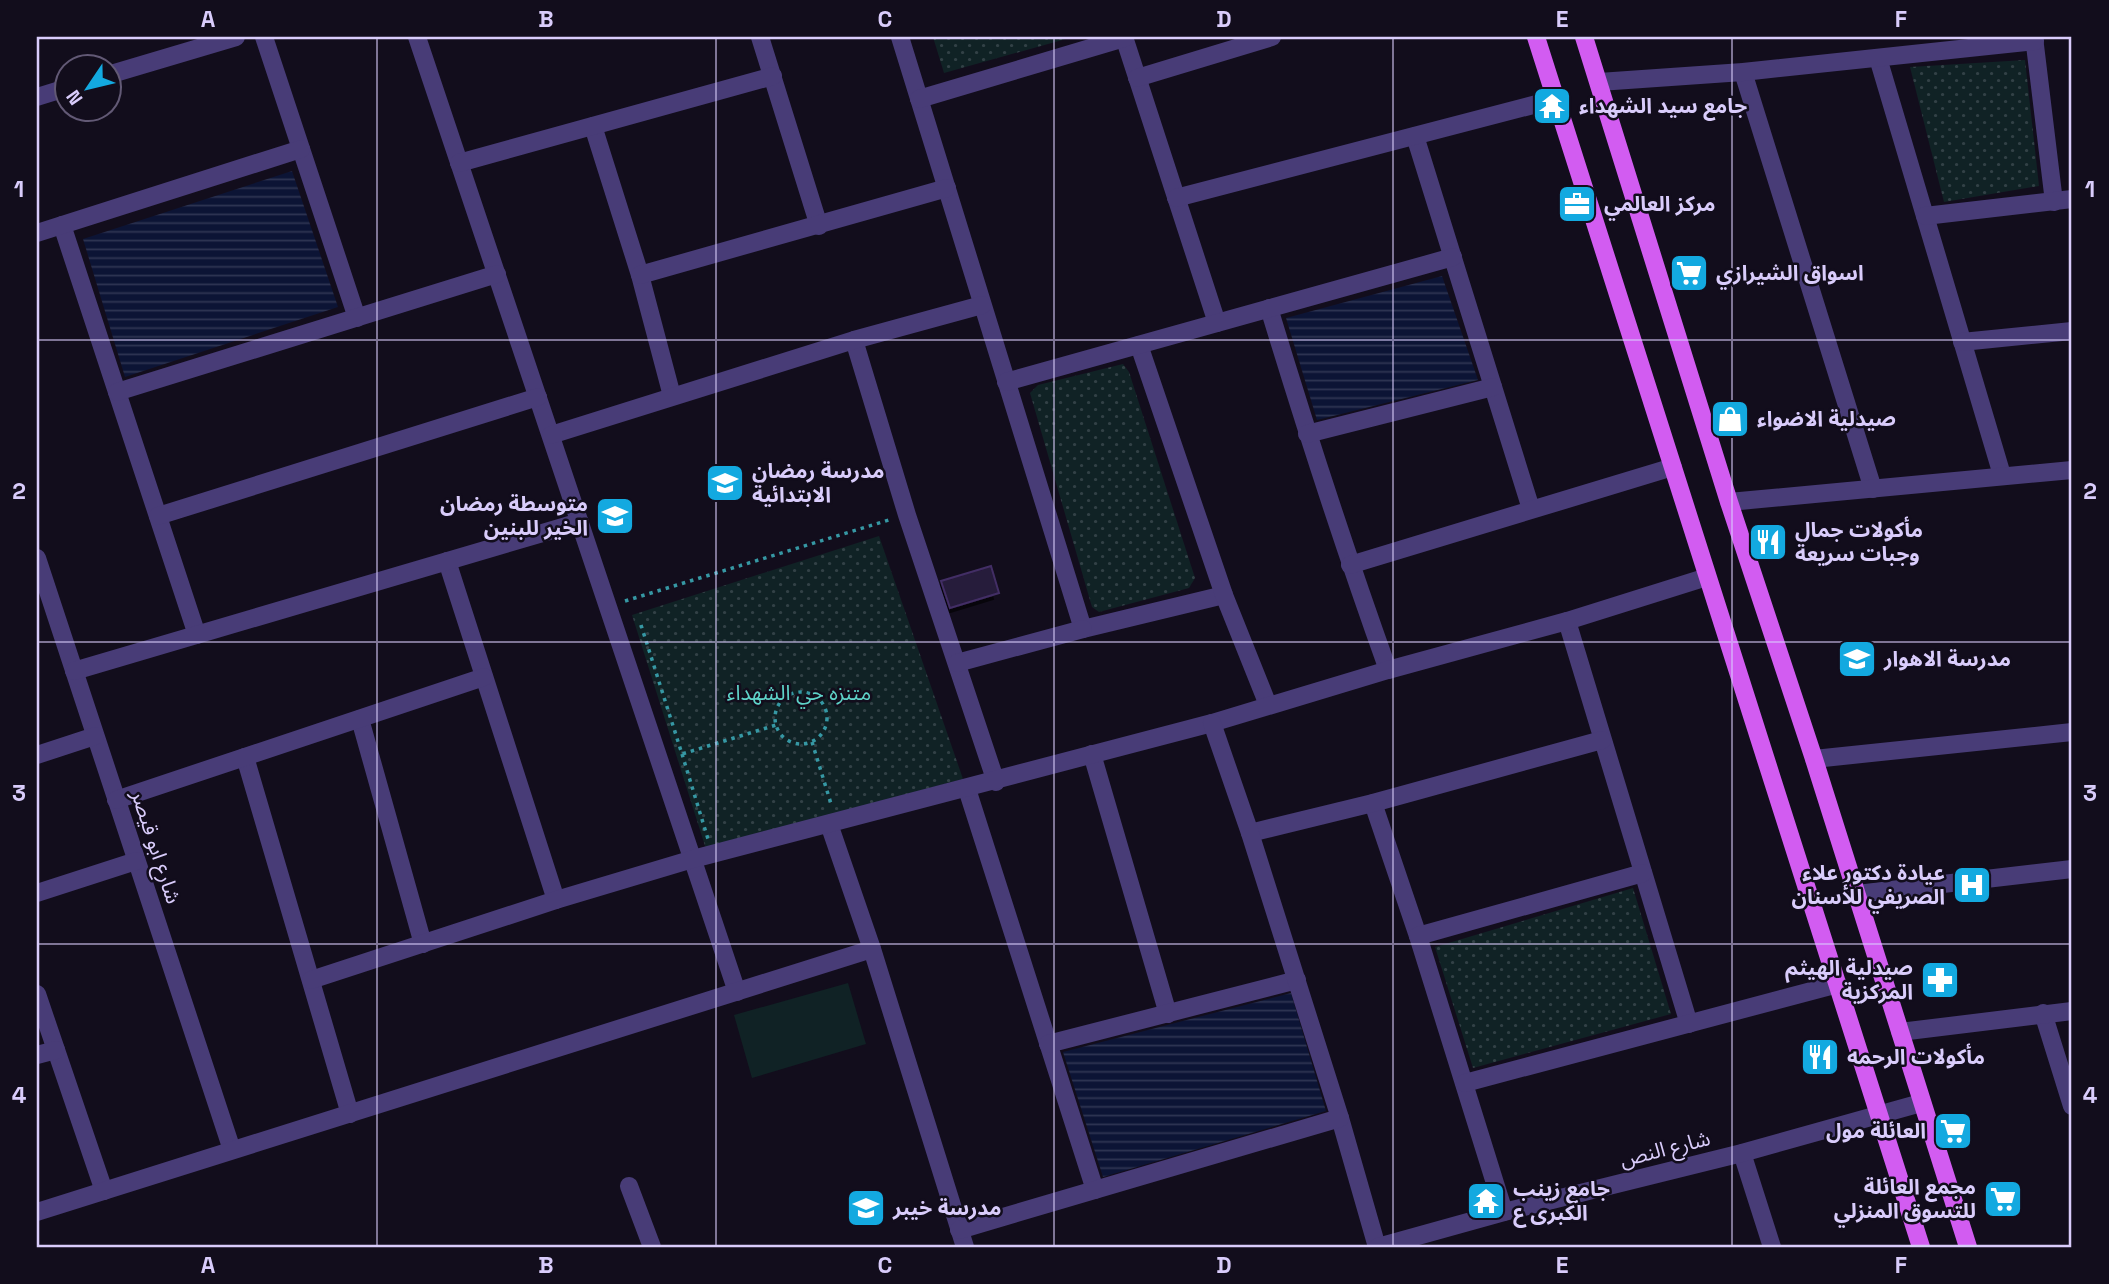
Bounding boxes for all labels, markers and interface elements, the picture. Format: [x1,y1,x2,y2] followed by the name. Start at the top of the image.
[201,4,216,34] text: A
[538,4,554,34] text: B
[878,4,892,34] text: C
[1216,4,1232,34] text: D
[1556,4,1568,34] text: E
[1895,4,1907,34] text: F
[52,52,122,122] north arrow
[61,85,88,110] text: N
[1531,85,1573,127] temple icon: جامع سيد الشهداء
[1579,92,1747,121] place label: جامع سيد الشهداء
[14,174,24,204] text: 1
[2085,174,2095,204] text: 1
[1556,183,1598,225] office icon: مركز العالمي
[1604,190,1716,221] place label: مركز العالمي
[1668,252,1710,294] supermarket icon: اسواق الشيرازي
[1716,259,1864,290] place label: اسواق الشيرازي
[1709,398,1751,440] shop icon: صيدلية الاضواء
[1757,405,1896,432] place label: صيدلية الاضواء
[752,457,884,508] place label: مدرسة رمضان الابتدائية
[704,462,746,504] school or university icon: مدرسة رمضان الابتدائية
[12,476,26,506] text: 2
[2083,476,2097,506] text: 2
[440,490,588,541] place label: متوسطة رمضان الخير للبنين
[594,495,636,537] school or university icon: متوسطة رمضان الخير للبنين
[1795,516,1923,567] place label: مأكولات جمال وجبات سريعة
[1747,521,1789,563] restaurant icon: مأكولات جمال وجبات سريعة
[1836,638,1878,680] school or university icon: مدرسة الاهوار
[1883,645,2011,672] place label: مدرسة الاهوار
[727,679,871,709] park label: متنزه حي الشهداء
[12,778,26,808] text: 3
[2083,778,2097,808] text: 3
[123,786,188,908] street label: شارع ابو قيصر
[1792,859,1945,914] place label: عيادة دكتور علاء الصريفي للأسنان
[1951,864,1993,906] hospital icon: عيادة دكتور علاء الصريفي للأسنان
[1785,954,1913,1005] place label: صيدلية الهيثم المركزية
[1919,959,1961,1001] pharmacy icon: صيدلية الهيثم المركزية
[1799,1036,1841,1078] restaurant icon: مأكولات الرحمه
[1847,1043,1985,1070] place label: مأكولات الرحمه
[12,1080,27,1110] text: 4
[2083,1080,2098,1110] text: 4
[1932,1110,1974,1152] supermarket icon: العائلة مول
[1826,1117,1926,1144] place label: العائلة مول
[1617,1124,1713,1175] street label: شارع النص
[1834,1173,1976,1228] place label: مجمع العائلة للتسوق المنزلي
[1513,1175,1610,1228] place label: جامع زينب الكبرى ع
[1982,1178,2024,1220] supermarket icon: مجمع العائلة للتسوق المنزلي
[1465,1180,1507,1222] temple icon: جامع زينب الكبرى ع
[845,1187,887,1229] school or university icon: مدرسة خيبر
[892,1194,1001,1221] place label: مدرسة خيبر
[201,1250,216,1280] text: A
[538,1250,554,1280] text: B
[878,1250,892,1280] text: C
[1216,1250,1232,1280] text: D
[1556,1250,1568,1280] text: E
[1895,1250,1907,1280] text: F

